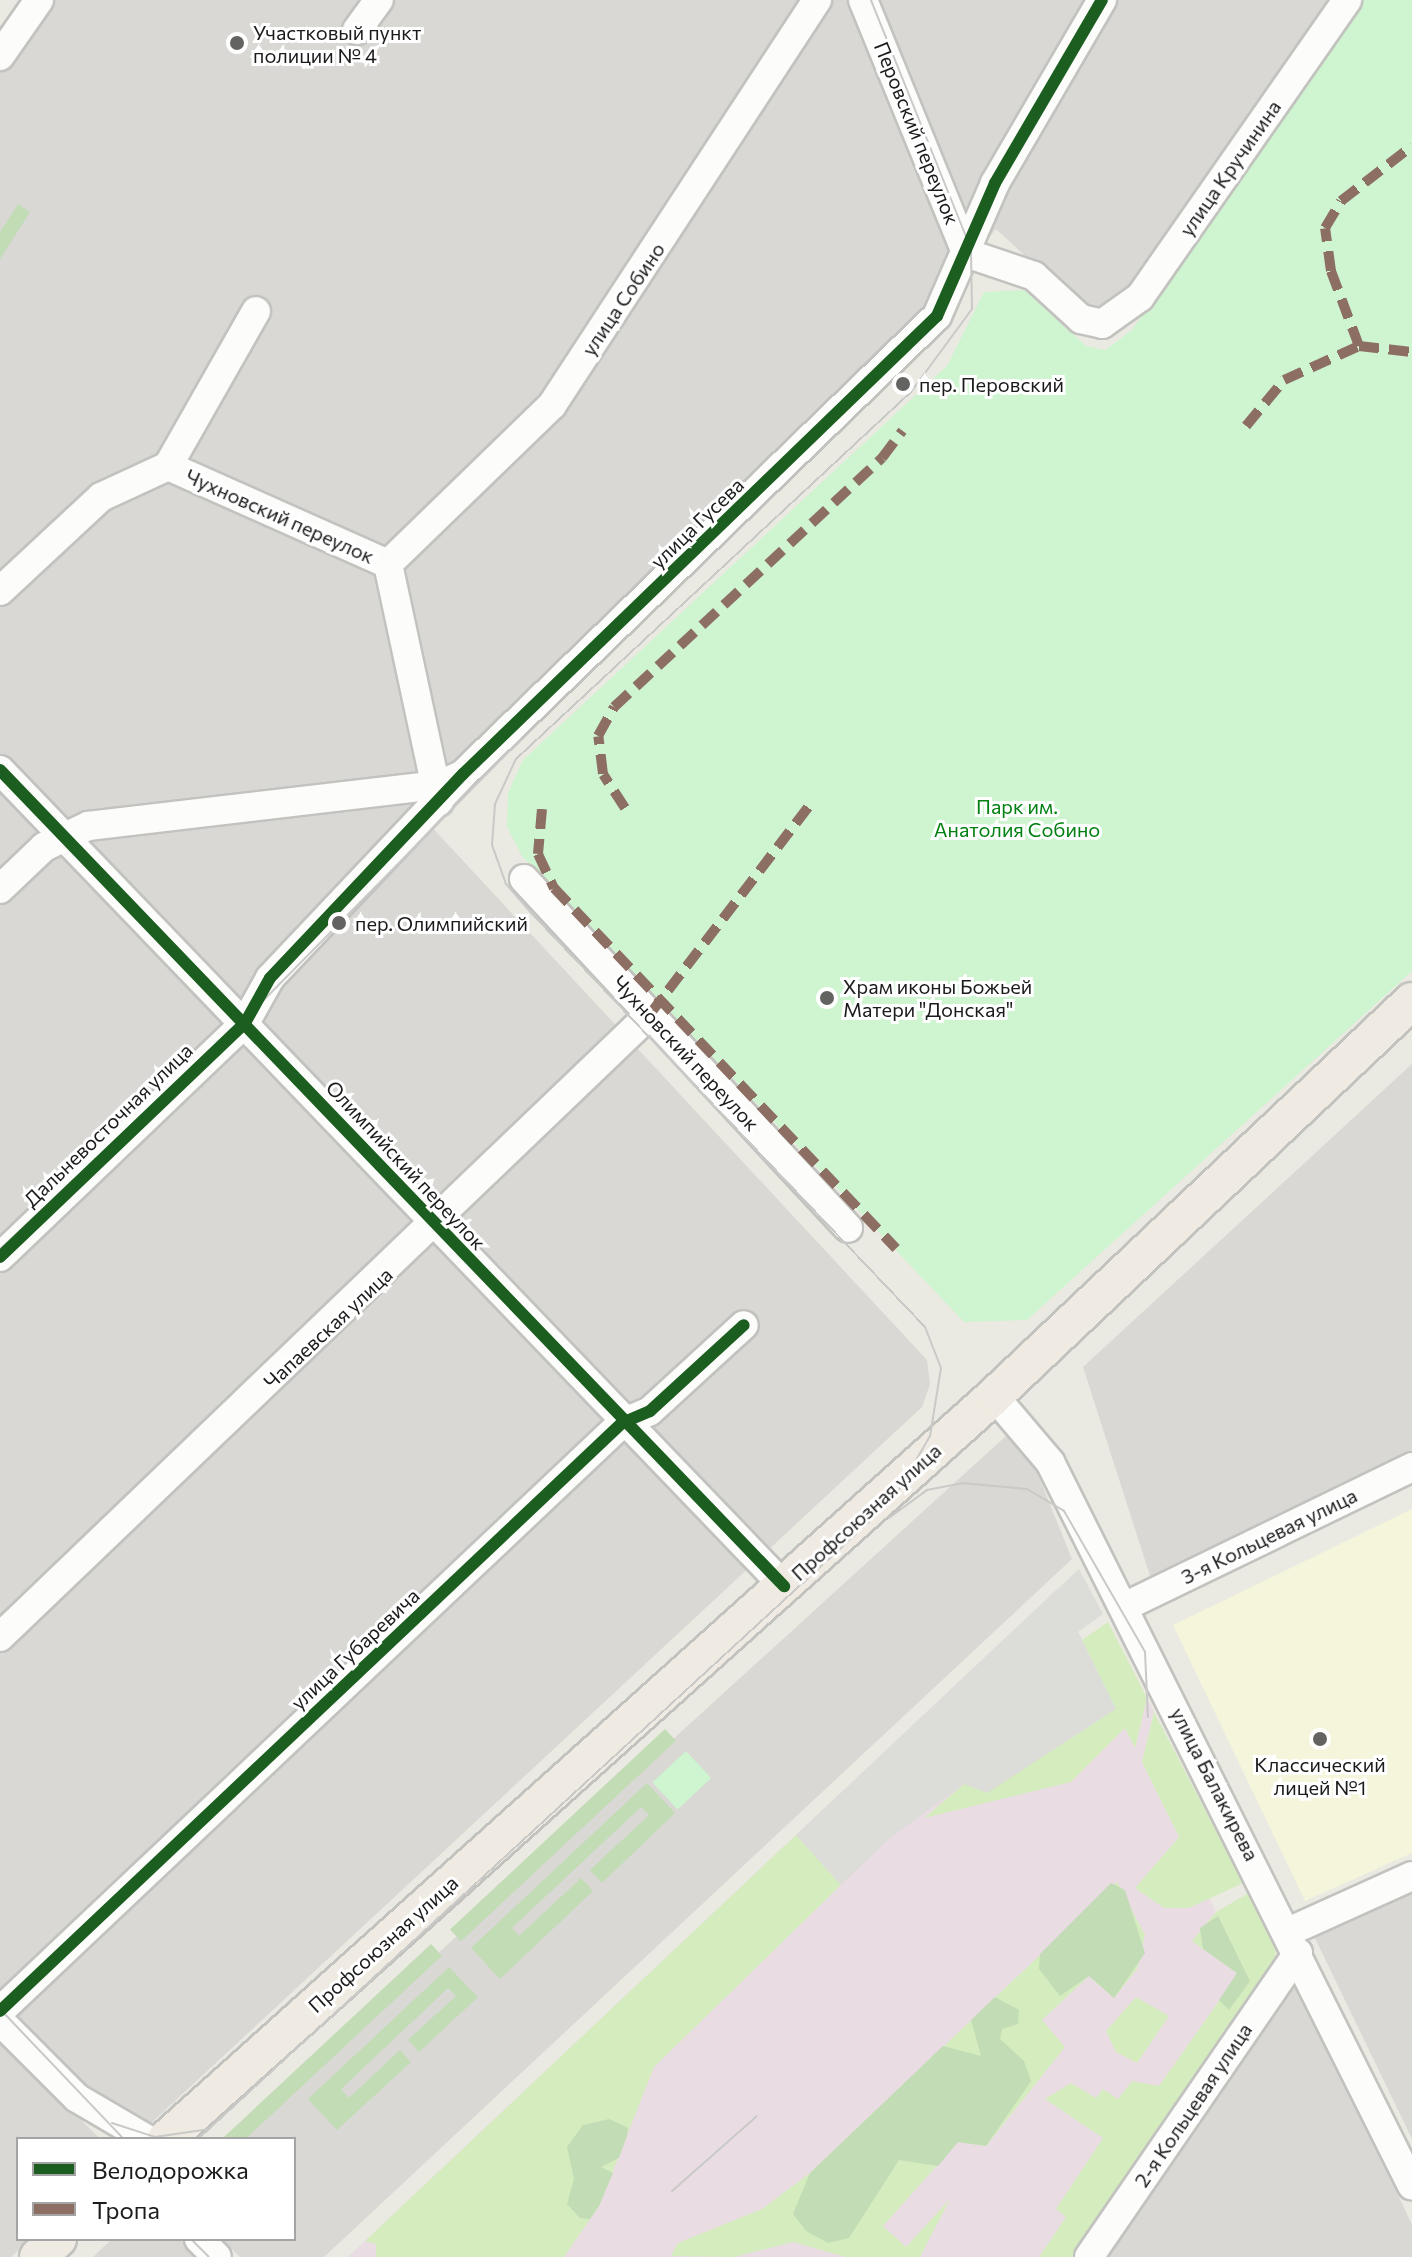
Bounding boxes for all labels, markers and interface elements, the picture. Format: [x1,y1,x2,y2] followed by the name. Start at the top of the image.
[253,20,421,67] place label: Участковый пункт полиции № 4
[228,34,246,52] marker: Участковый пункт полиции № 4
[869,38,965,228] street label: Перовский переулок
[1174,95,1286,241] street label: улица Кручинина
[576,238,670,360] street label: улица Собино
[919,372,1064,396] place label: пер. Перовский
[894,375,912,393] marker: пер. Перовский
[182,464,378,568] street label: Чухновский переулок
[646,473,748,573] street label: улица Гусева
[934,794,1100,841] park label: Парк им. Анатолия Собино
[355,911,528,935] place label: пер. Олимпийский
[330,914,348,932] marker: пер. Олимпийский
[608,970,764,1136] street label: Чухновский переулок
[843,974,1032,1021] place label: Храм иконы Божьей Матери "Донская"
[818,989,836,1007] marker: Храм иконы Божьей Матери "Донская"
[19,1038,197,1212] street label: Дальневосточная улица
[321,1075,491,1255] street label: Олимпийский переулок
[259,1262,397,1394] street label: Чапаевская улица
[786,1438,946,1586] street label: Профсоюзная улица
[1177,1483,1361,1589] street label: 3-я Кольцевая улица
[286,1583,424,1715] street label: улица Губаревича
[1166,1703,1264,1865] street label: улица Балакирева
[1311,1730,1329,1748] marker: Классический лицей №1
[1254,1752,1386,1799] place label: Классический лицей №1
[303,1870,463,2018] street label: Профсоюзная улица
[1129,2019,1257,2191] street label: 2-я Кольцевая улица
[16,2137,296,2241] legend
[92,2155,249,2184] text: Велодорожка
[92,2195,160,2224] text: Тропа

